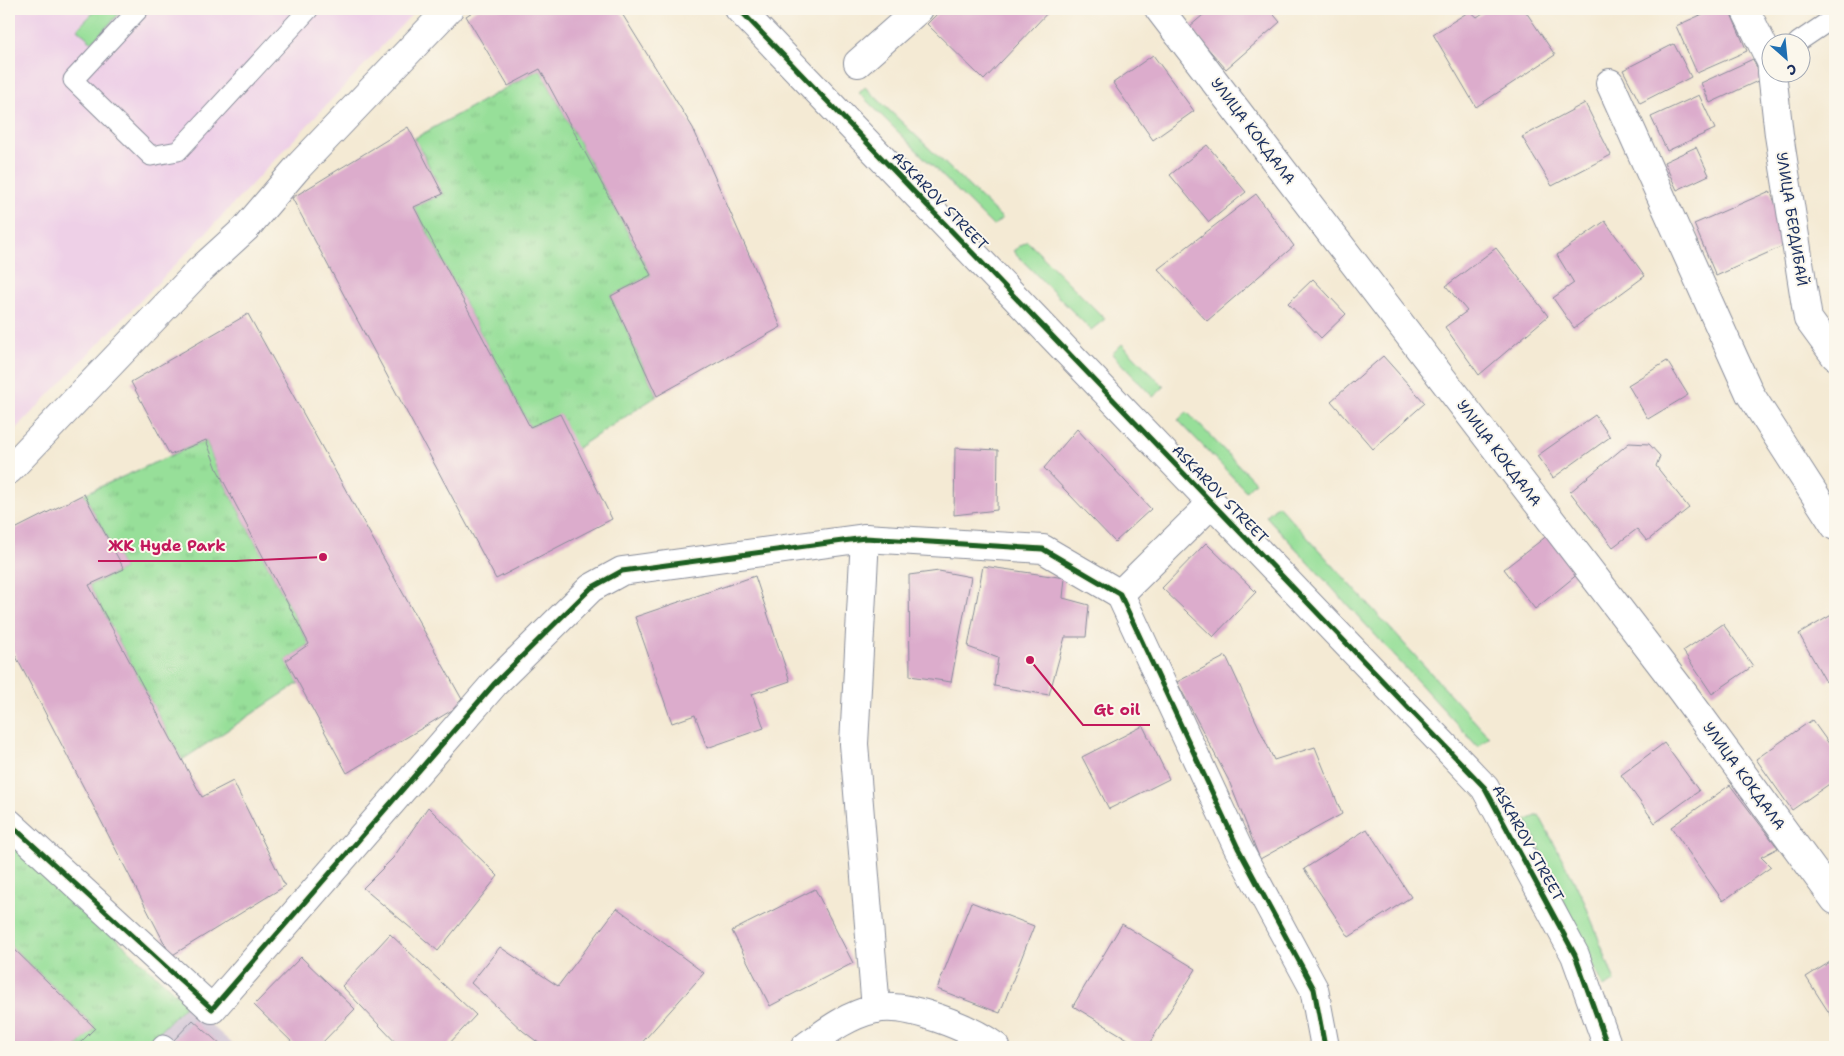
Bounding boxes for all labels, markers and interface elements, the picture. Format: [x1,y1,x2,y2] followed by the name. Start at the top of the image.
[1762,32,1812,82] north arrow
[1784,60,1800,80] text: С
[1206,74,1300,188] street label: УЛИЦА КОКДАЛА
[888,147,992,255] street label: ASKAROV STREET
[1772,150,1813,287] street label: УЛИЦА БЕРДИБАЙ
[1452,396,1546,510] street label: УЛИЦА КОКДАЛА
[1168,440,1272,548] street label: ASKAROV STREET
[98,530,236,561] callout: ЖК Hyde Park
[108,535,226,556] text: ЖК Hyde Park
[1083,694,1150,725] callout: Gt oil
[1094,699,1141,720] text: Gt oil
[1698,718,1790,834] street label: УЛИЦА КОКДАЛА
[1488,781,1568,905] street label: ASKAROV STREET

